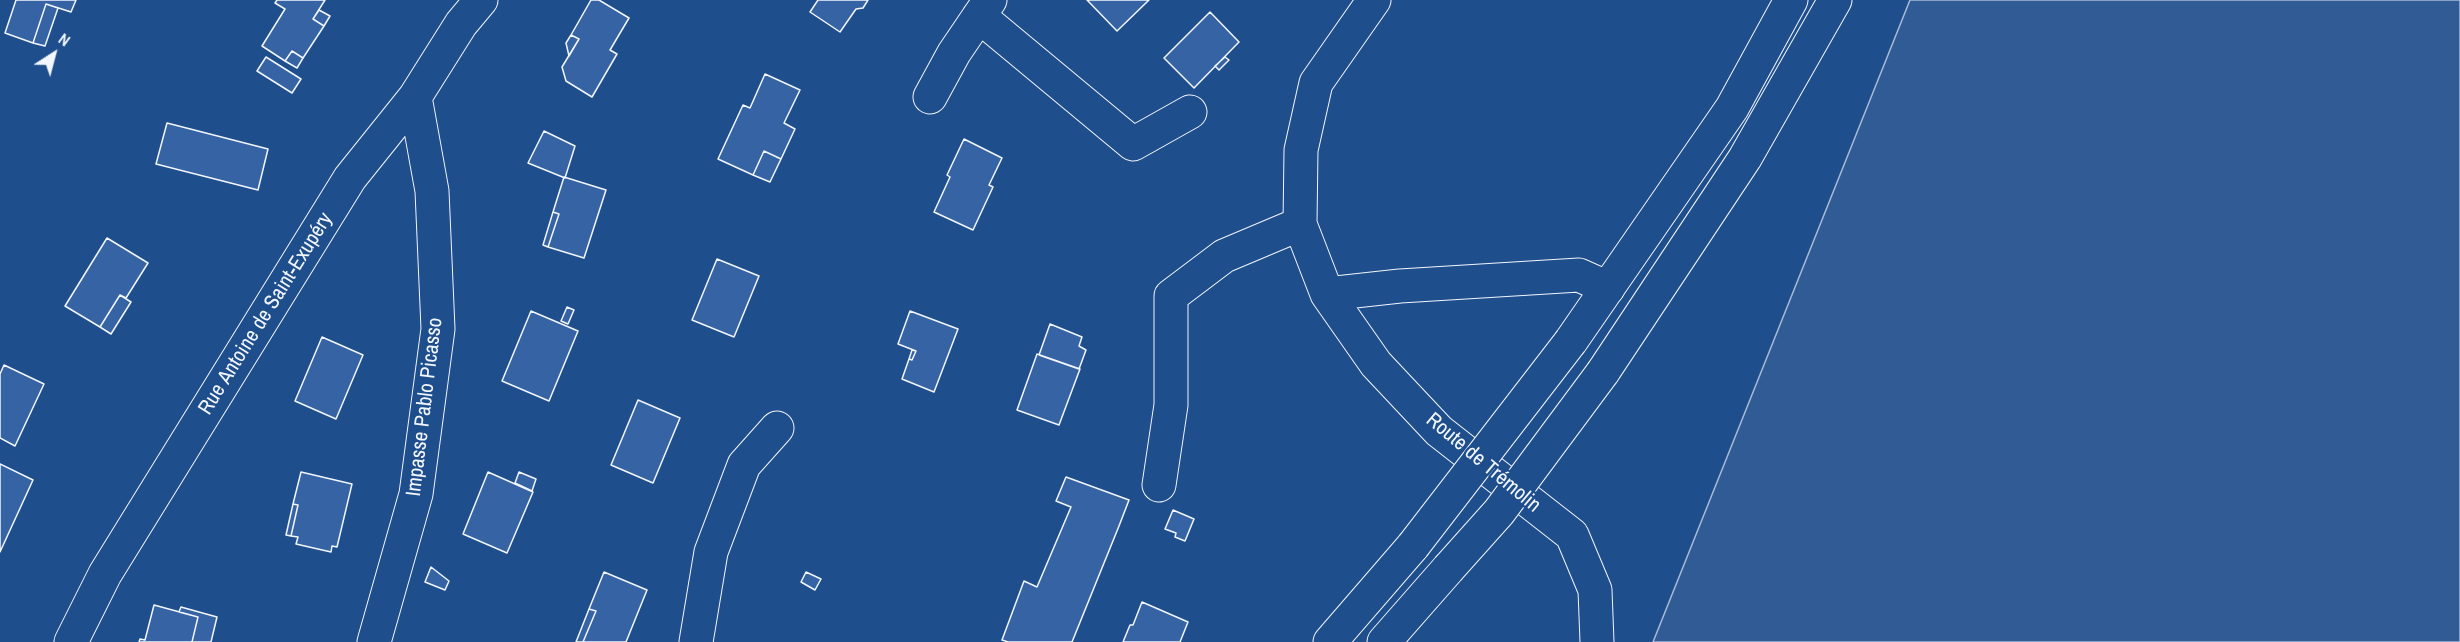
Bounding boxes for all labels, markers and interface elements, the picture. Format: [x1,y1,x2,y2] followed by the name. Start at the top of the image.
[24,24,84,84] north arrow
[54,28,75,51] text: N
[193,208,339,420] street label: Rue Antoine de Saint-Exupéry
[402,316,448,498] street label: Impasse Pablo Picasso
[1421,408,1545,518] street label: Route de Trémolin

